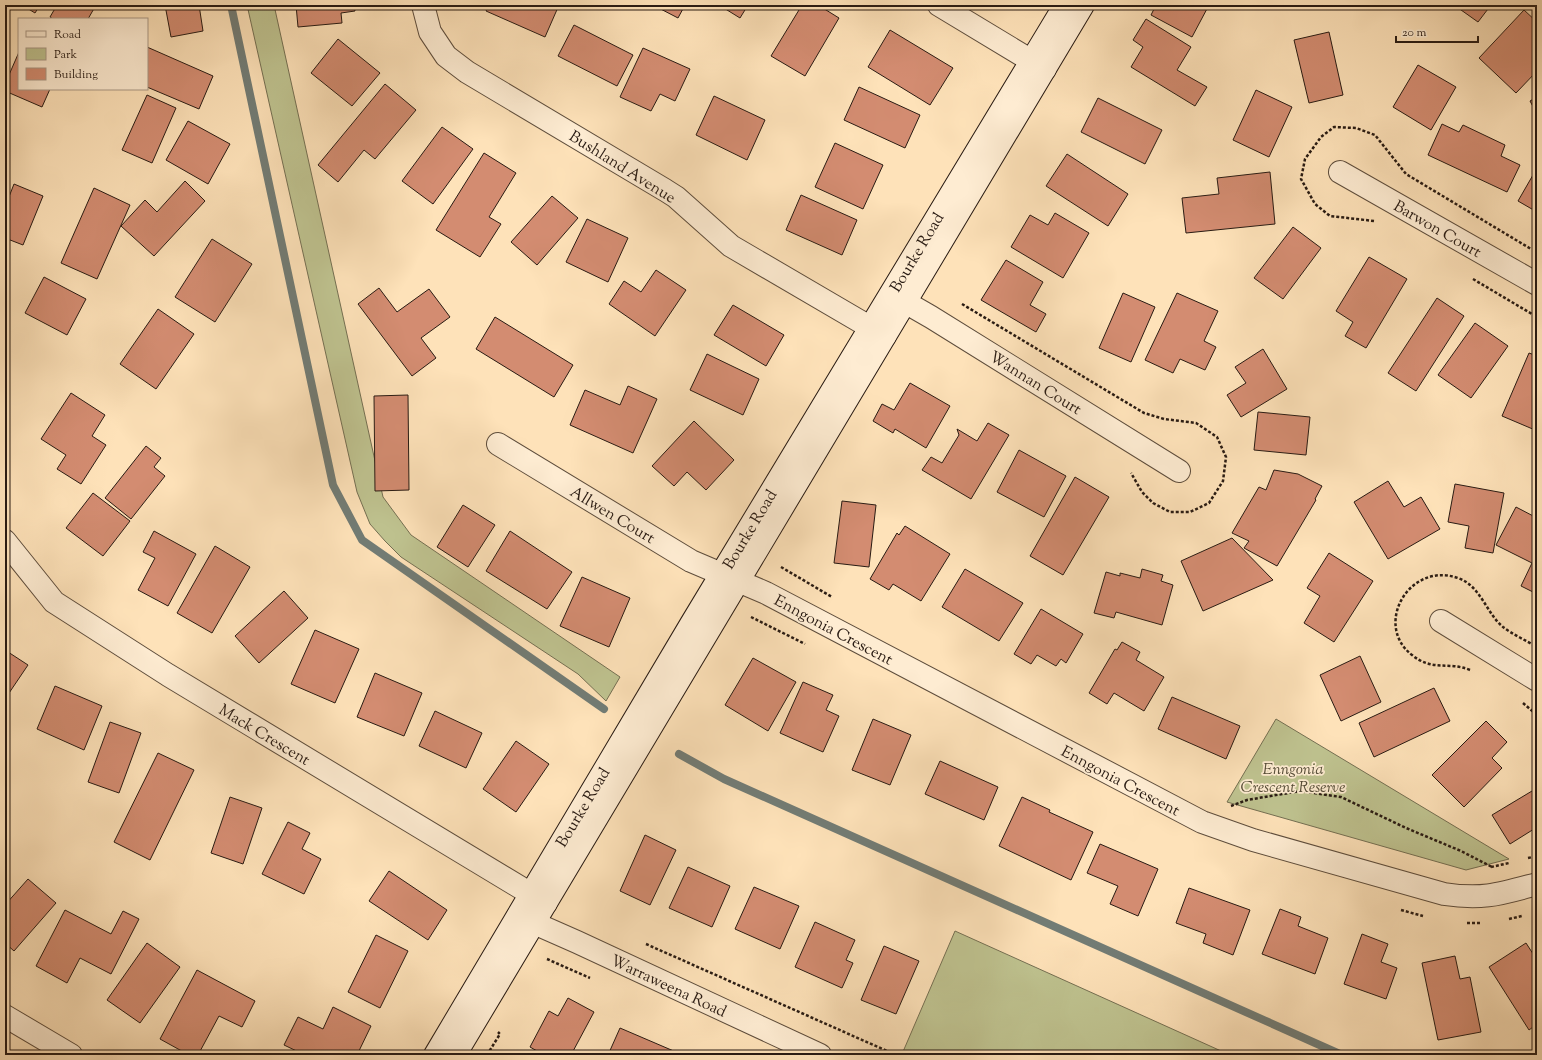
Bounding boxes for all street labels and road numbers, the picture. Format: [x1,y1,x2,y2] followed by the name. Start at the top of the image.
[564,126,680,210] street label: Bushland Avenue
[1388,196,1485,265] street label: Barwon Court
[885,209,951,297] street label: Bourke Road
[984,346,1086,422] street label: Wannan Court
[565,482,659,551] street label: Allwen Court
[718,486,784,574] street label: Bourke Road
[769,590,897,672] street label: Enngonia Crescent
[214,700,314,773] street label: Mack Crescent
[1056,741,1184,823] street label: Enngonia Crescent
[551,764,617,852] street label: Bourke Road
[606,950,730,1024] street label: Warraweena Road

